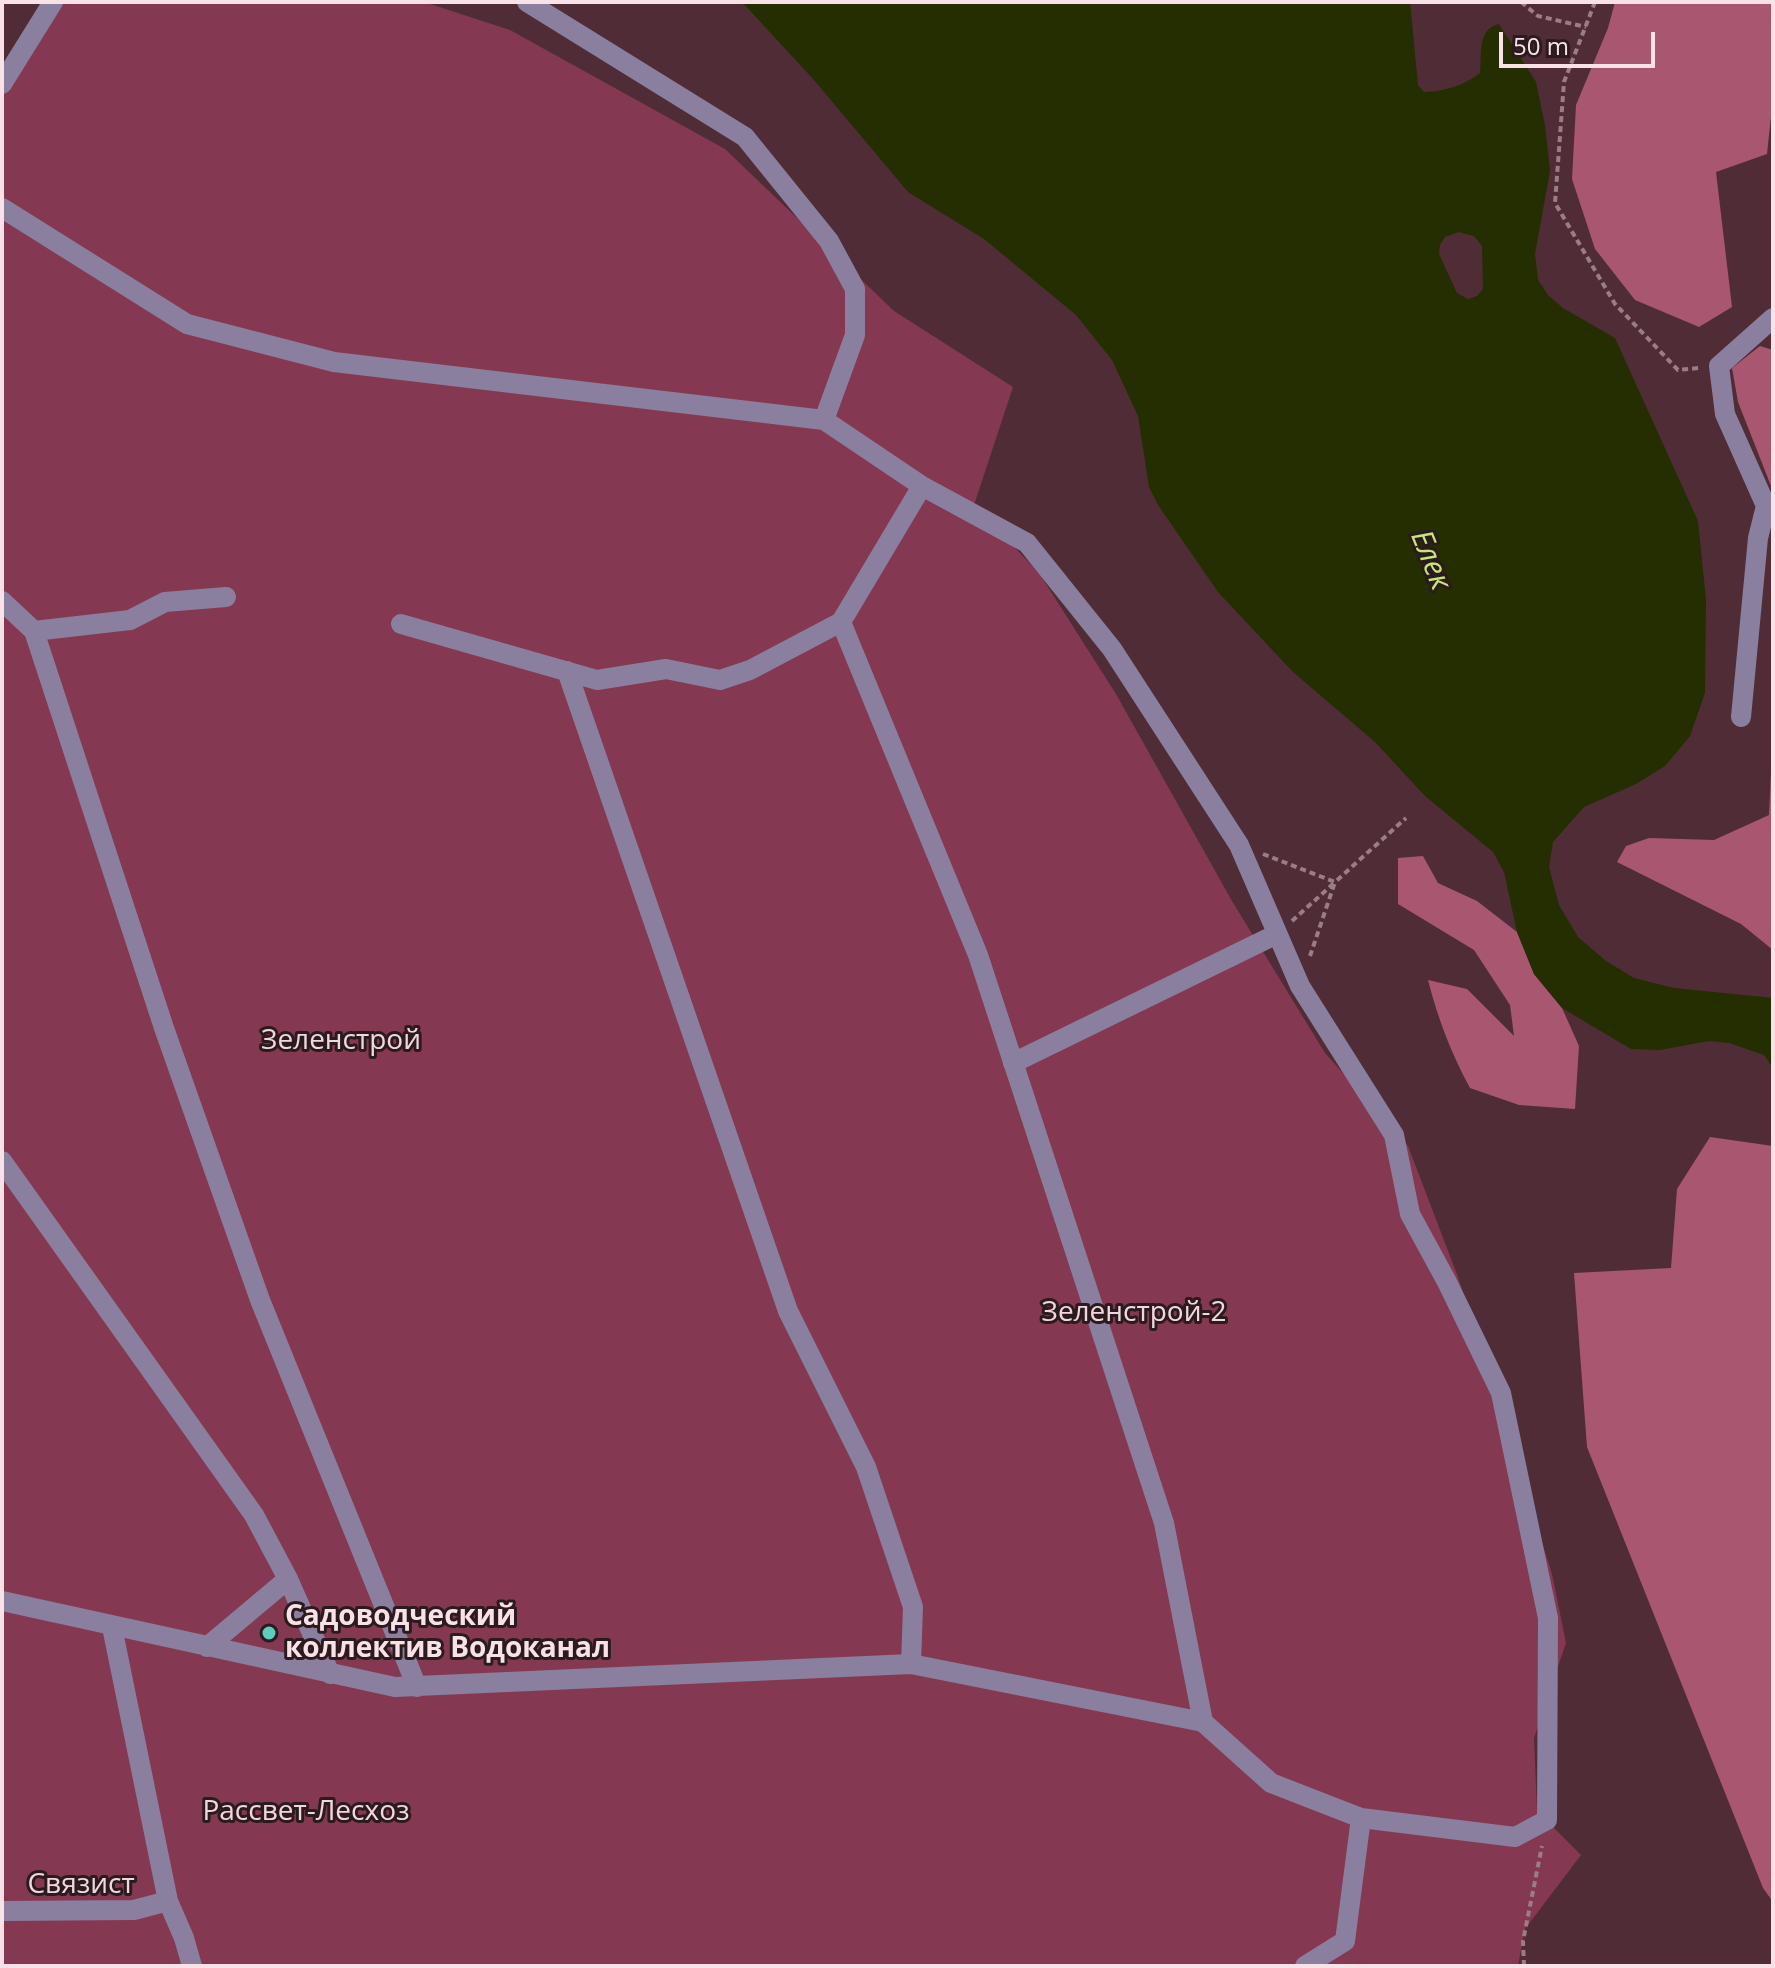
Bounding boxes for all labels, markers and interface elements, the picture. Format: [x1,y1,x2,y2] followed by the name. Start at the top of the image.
[1503,16,1659,66] scale bar
[1513,29,1569,62] text: 50 m
[1402,525,1458,595] water label: Елек
[261,1024,421,1058] park label: Зеленстрой
[1042,1296,1226,1330] park label: Зеленстрой-2
[285,1600,610,1666] place label: Садоводческий коллектив Водоканал
[260,1624,278,1642] marker: Садоводческий коллектив Водоканал
[202,1795,410,1829] park label: Рассвет-Лесхоз
[27,1868,135,1902] park label: Связист

